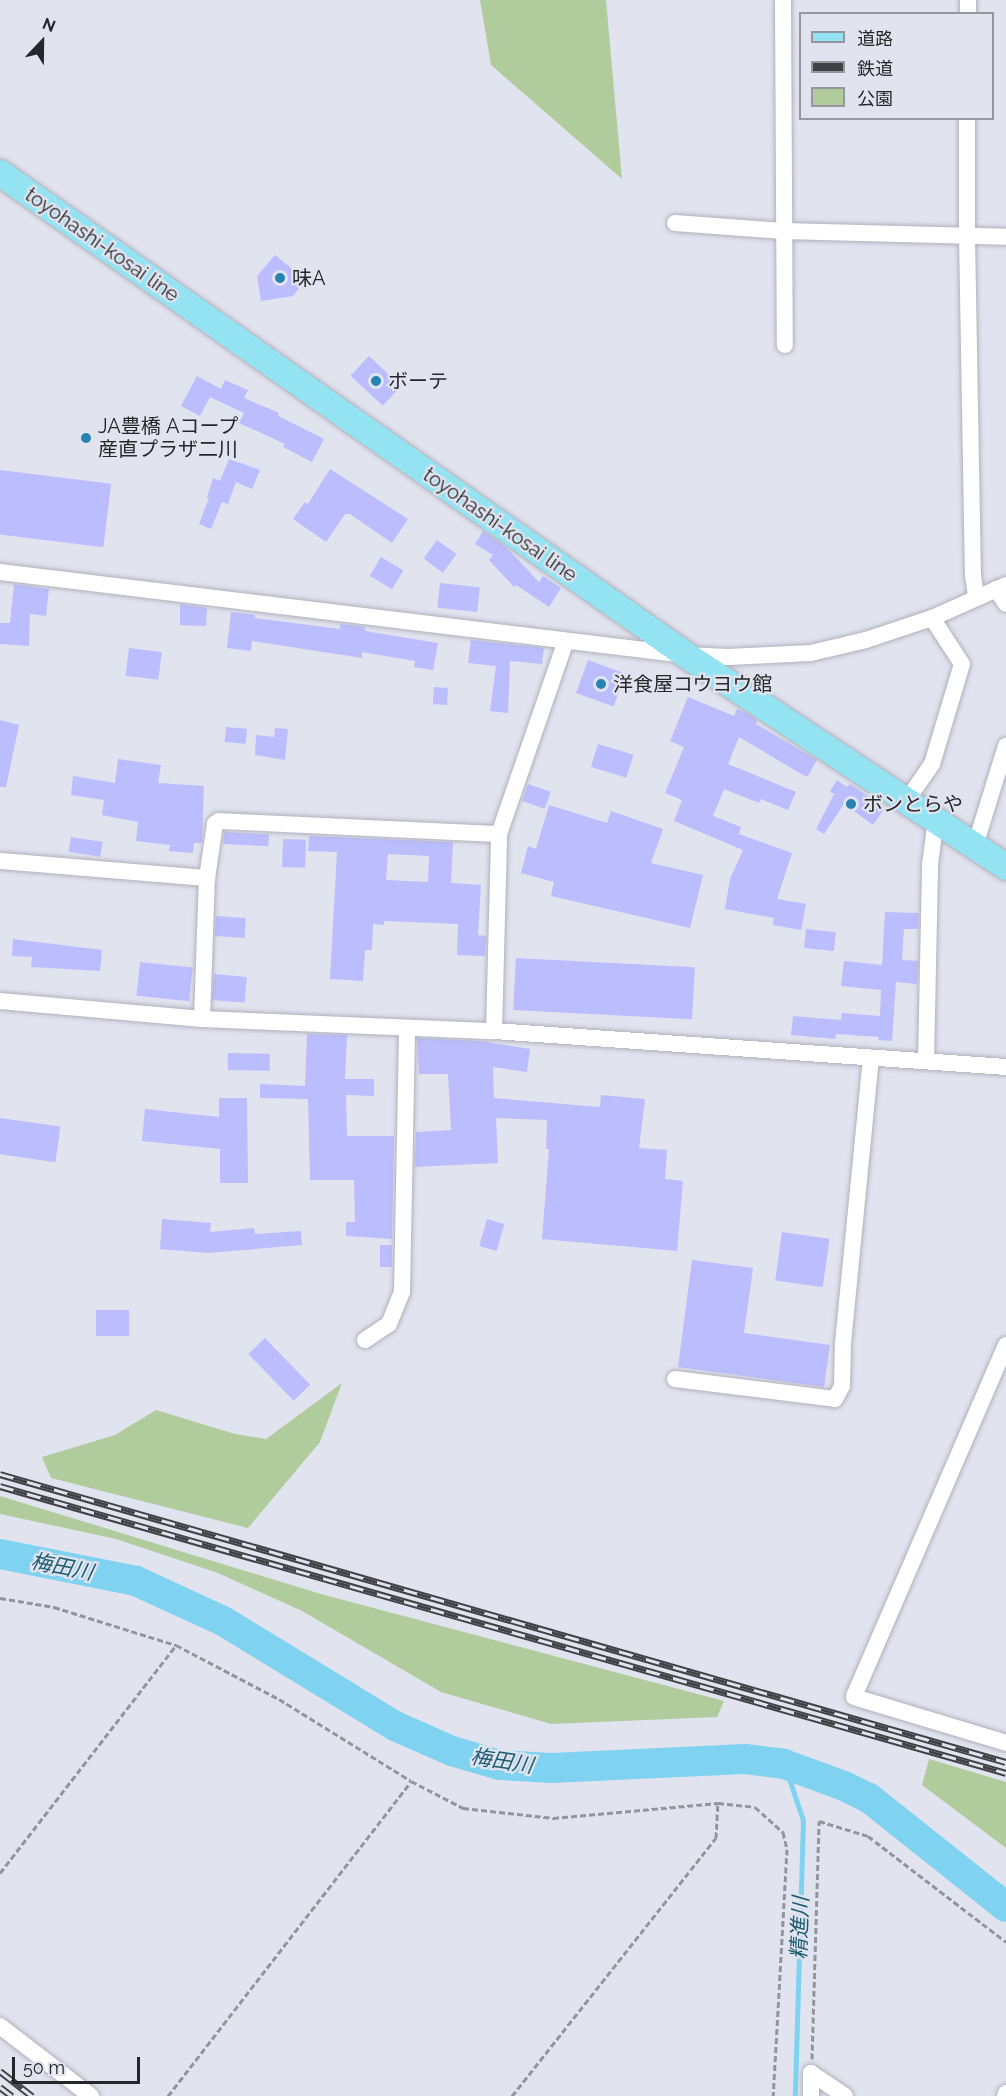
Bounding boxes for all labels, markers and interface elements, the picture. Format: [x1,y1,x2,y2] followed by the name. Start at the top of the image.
[12,12,72,72] north arrow
[799,12,994,120] legend
[40,14,58,36] text: N
[857,28,893,49] text: 道路
[857,58,893,79] text: 鉄道
[857,88,893,109] text: 公園
[20,183,184,307] street label: toyohashi-kosai line
[292,266,326,290] place label: 味A
[273,271,287,285] marker: 味A
[388,369,448,393] place label: ボーテ
[369,374,383,388] marker: ボーテ
[98,414,239,461] place label: JA豊橋 Aコープ 産直プラザ二川
[79,431,93,445] marker: JA豊橋 Aコープ 産直プラザ二川
[418,463,582,587] street label: toyohashi-kosai line
[613,672,773,696] place label: 洋食屋コウヨウ館
[594,677,608,691] marker: 洋食屋コウヨウ館
[863,792,963,816] place label: ボンとらや
[844,797,858,811] marker: ボンとらや
[29,1549,95,1585] water label: 梅田川
[469,1744,535,1778] water label: 梅田川
[786,1896,814,1960] water label: 精進川
[15,2045,142,2083] scale bar
[23,2057,65,2078] text: 50 m

